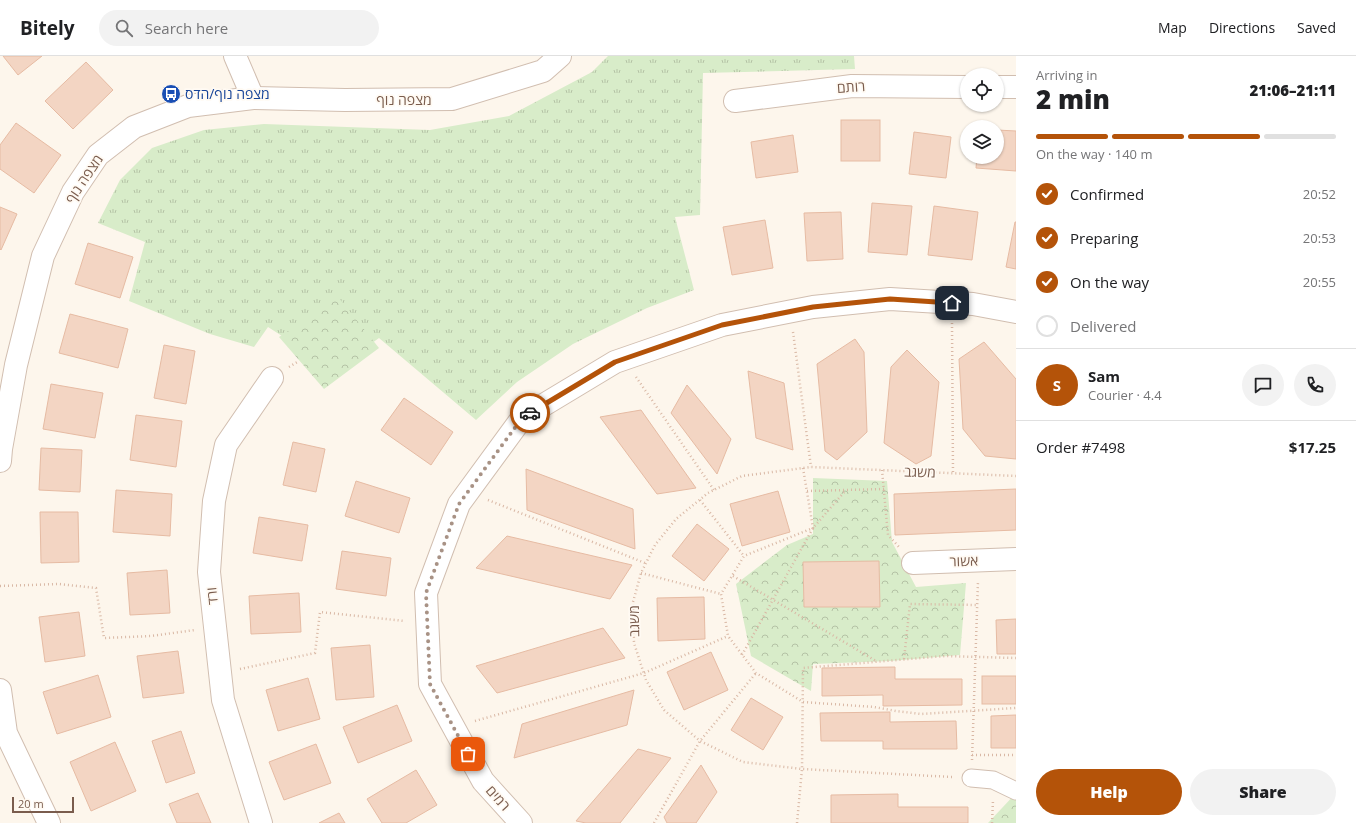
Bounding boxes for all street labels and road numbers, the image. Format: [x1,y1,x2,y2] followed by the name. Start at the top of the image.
[836,76,866,97] street label: רותם
[376,90,432,109] street label: מצפה נוף
[60,150,107,207] street label: מצפה נוף
[904,461,936,482] street label: משגב
[949,551,979,570] street label: אשור
[201,586,222,606] street label: ורד
[624,605,643,637] street label: משגב
[482,781,515,814] street label: רמים

